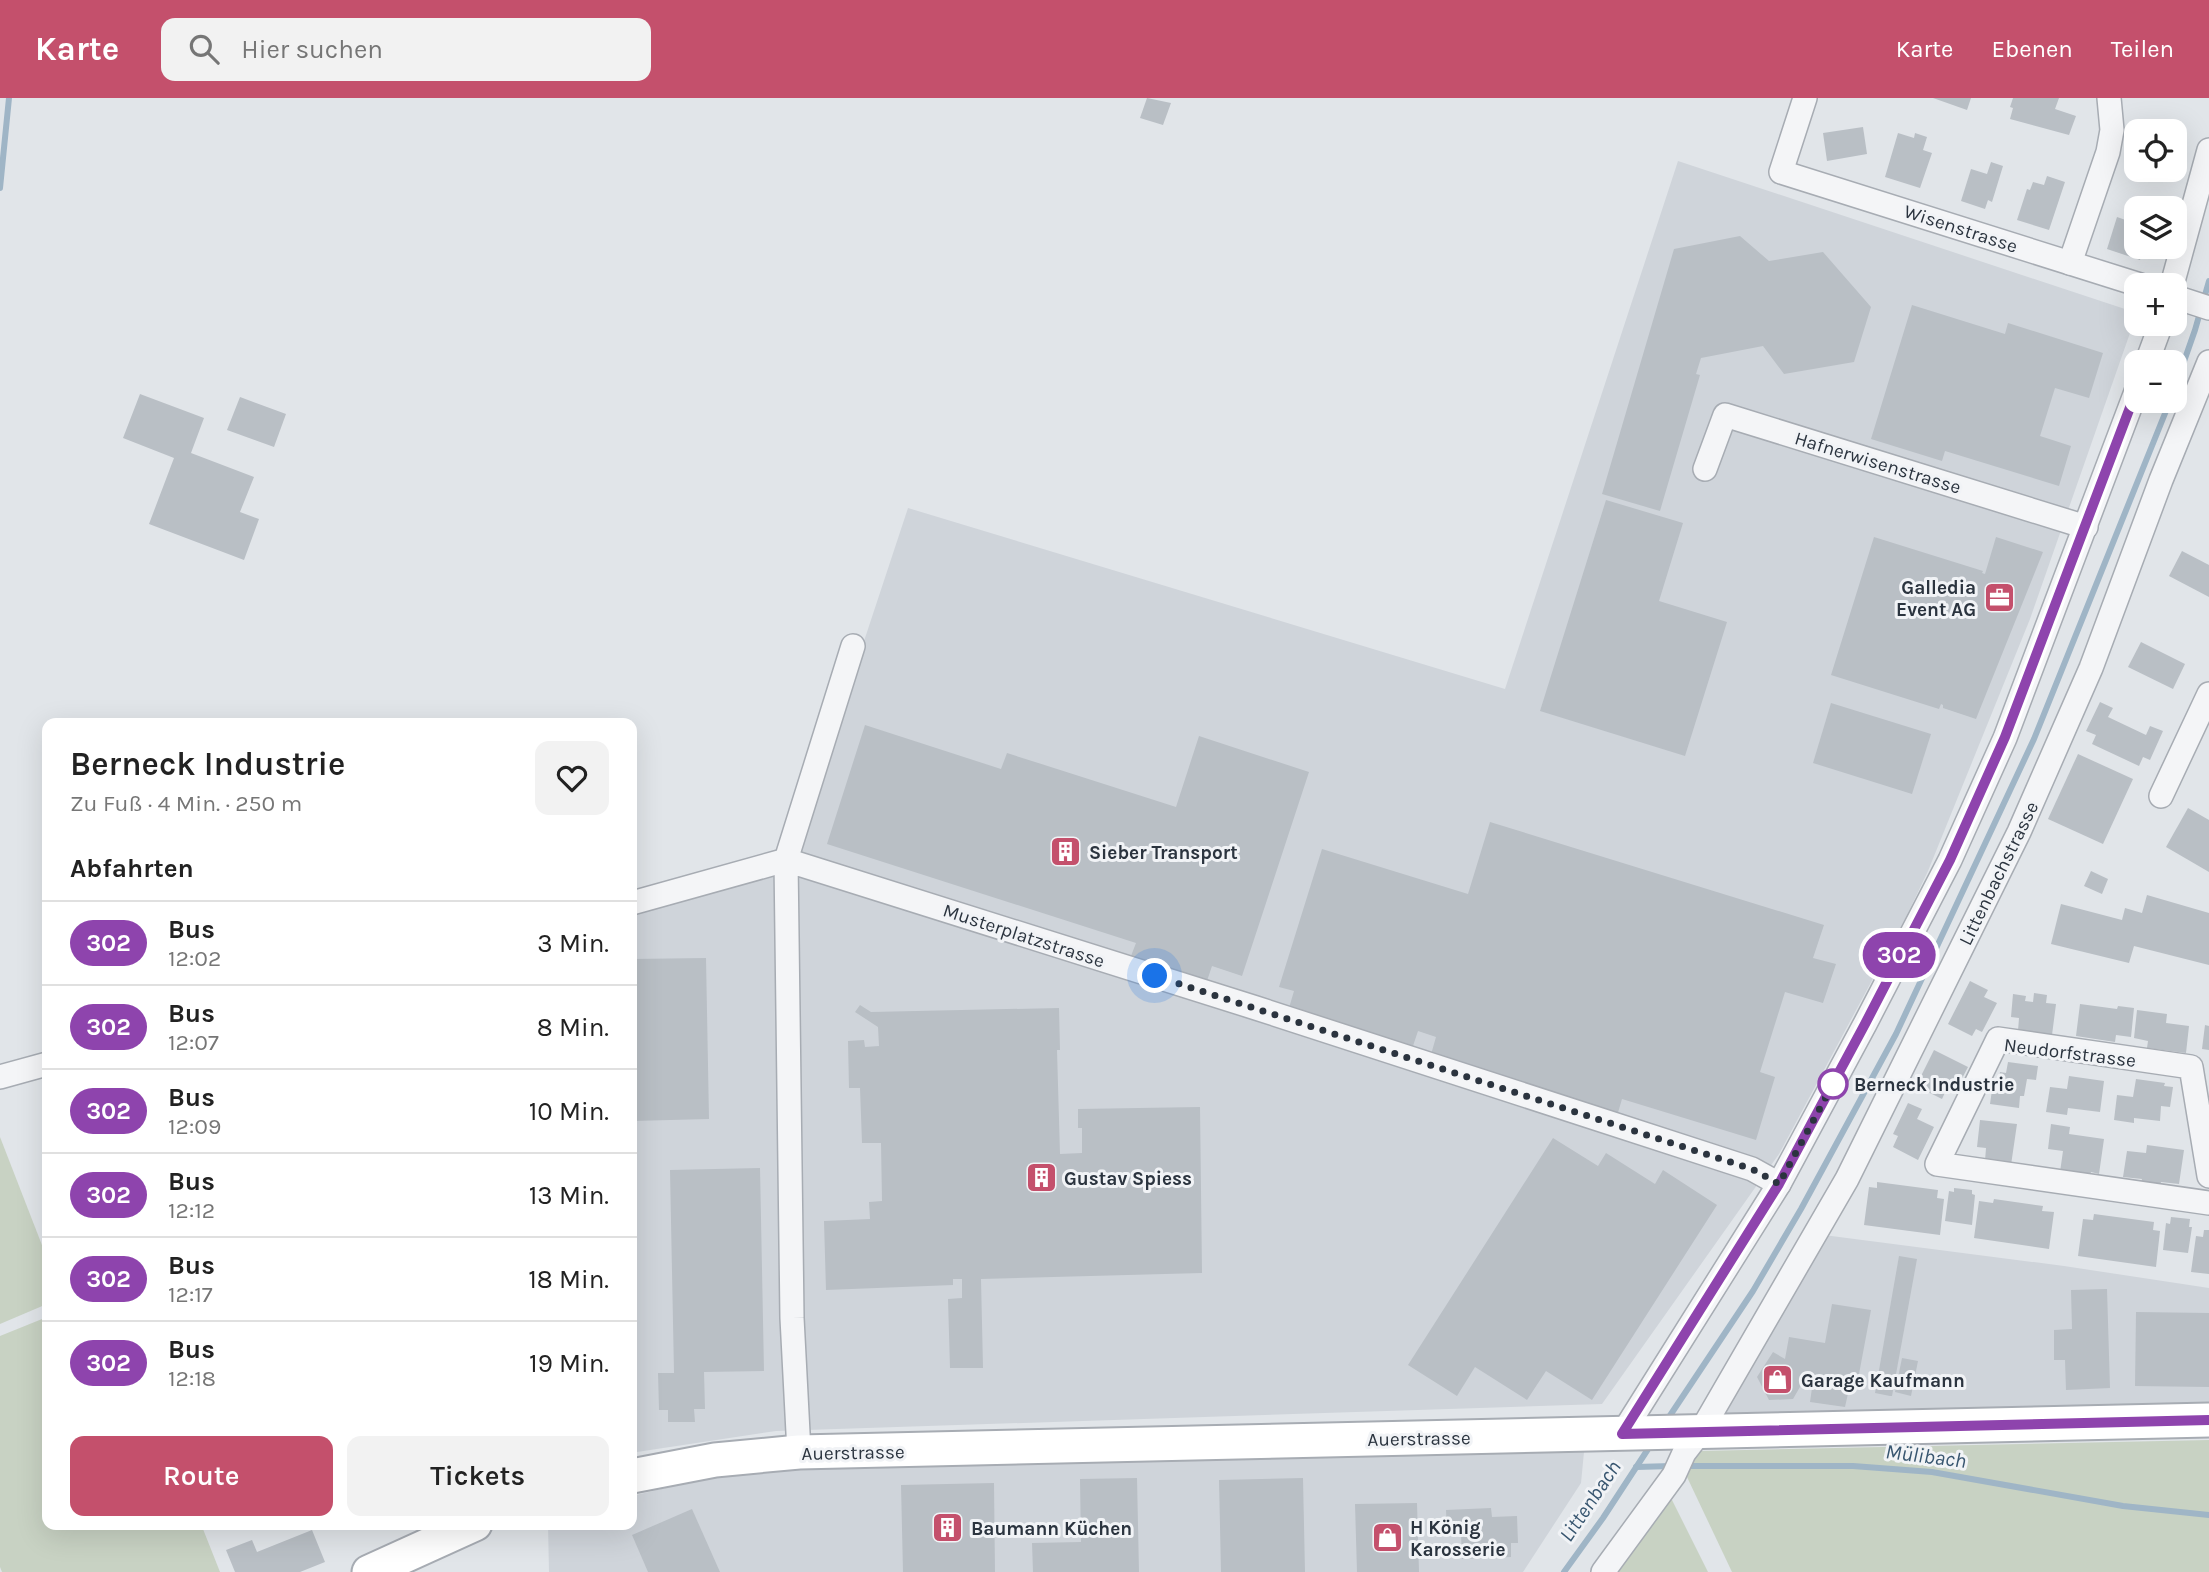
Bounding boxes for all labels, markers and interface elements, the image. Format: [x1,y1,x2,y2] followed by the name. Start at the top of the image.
[161,18,651,81] search box
[35,30,119,68] text: Karte
[185,30,223,68] icon: search
[241,34,383,65] text: Hier suchen
[1896,35,1953,63] text: Karte
[1991,35,2073,63] text: Ebenen
[2111,35,2174,63] text: Teilen
[2124,119,2187,413] map controls
[2124,119,2187,182] button: locate
[2124,196,2187,259] button: layers
[1901,200,2020,258] street label: Wisenstrasse
[2124,273,2187,336] button: +
[2124,350,2187,413] button: −
[1792,427,1963,499] street label: Hafnerwisenstrasse
[1896,577,1976,621] place label: Galledia Event AG
[1982,581,2016,615] office icon: Galledia Event AG
[535,741,609,815] button: heart
[70,745,345,783] text: Berneck Industrie
[70,790,302,817] text: Zu Fuß · 4 Min. · 250 m
[1955,798,2043,949] street label: Littenbachstrasse
[1049,835,1083,869] building icon: Sieber Transport
[1089,842,1238,864] place label: Sieber Transport
[70,853,194,884] text: Abfahrten
[940,899,1107,972] street label: Musterplatzstrasse
[168,914,215,945] text: Bus
[537,928,609,959] text: 3 Min.
[86,929,131,957] text: 302
[1859,932,1939,978] line badge: 302
[1877,941,1921,969] text: 302
[168,945,221,972] text: 12:02
[1137,958,1172,993] your location
[168,998,215,1029] text: Bus
[537,1012,609,1043] text: 8 Min.
[86,1013,131,1041] text: 302
[168,1029,219,1056] text: 12:07
[2003,1034,2137,1072] street label: Neudorfstrasse
[1818,1069,1848,1099] marker: Berneck Industrie
[1854,1074,2014,1096] place label: Berneck Industrie
[168,1082,215,1113] text: Bus
[529,1096,609,1127] text: 10 Min.
[86,1097,131,1125] text: 302
[168,1113,221,1140] text: 12:09
[1024,1161,1058,1195] building icon: Gustav Spiess
[168,1166,215,1197] text: Bus
[1064,1168,1192,1190] place label: Gustav Spiess
[529,1180,609,1211] text: 13 Min.
[86,1181,131,1209] text: 302
[168,1197,215,1224] text: 12:12
[168,1250,215,1281] text: Bus
[528,1264,609,1295] text: 18 Min.
[86,1265,131,1293] text: 302
[168,1281,213,1308] text: 12:17
[168,1334,215,1365] text: Bus
[529,1348,609,1379] text: 19 Min.
[86,1349,131,1377] text: 302
[1761,1363,1795,1397] shop icon: Garage Kaufmann
[168,1365,216,1392] text: 12:18
[1801,1370,1965,1392] place label: Garage Kaufmann
[1367,1427,1471,1451] street label: Auerstrasse
[70,1436,333,1516] button: Route
[347,1436,609,1516] button: Tickets
[1884,1439,1968,1473] water label: Mülibach
[801,1441,905,1465] street label: Auerstrasse
[1554,1456,1626,1546] water label: Littenbach
[931,1511,965,1545] building icon: Baumann Küchen
[1410,1517,1506,1561] place label: H König Karosserie
[971,1518,1132,1540] place label: Baumann Küchen
[1370,1521,1404,1555] shop icon: H König Karosserie

